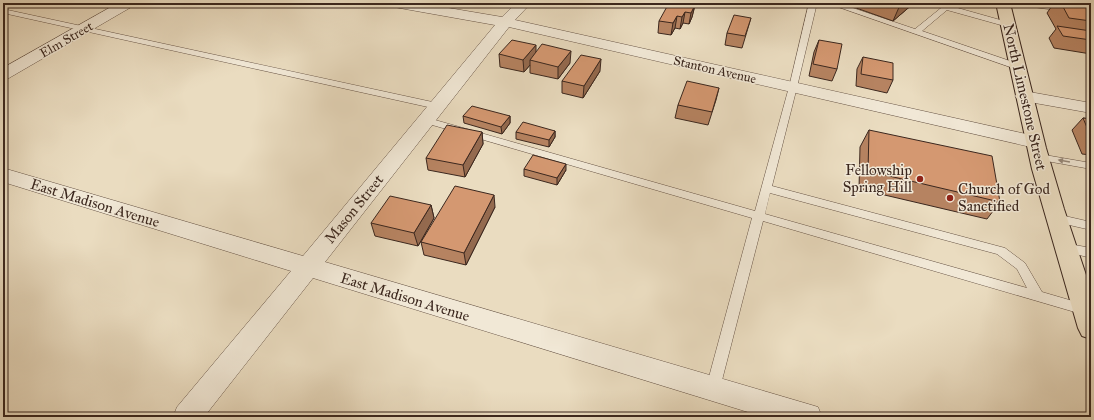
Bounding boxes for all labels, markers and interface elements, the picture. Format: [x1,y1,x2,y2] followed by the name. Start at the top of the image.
[37,18,96,62] street label: Elm Street
[999,22,1051,173] street label: North Limestone Street
[672,53,758,87] street label: Stanton Avenue
[1057,158,1070,164] one-way arrow
[843,161,913,196] place label: Fellowship Spring Hill
[321,170,388,247] street label: Mason Street
[915,174,925,184] marker: Fellowship Spring Hill
[28,175,162,231] street label: East Madison Avenue
[958,180,1050,215] place label: Church of God Sanctified
[945,193,955,203] marker: Church of God Sanctified
[338,269,472,325] street label: East Madison Avenue

